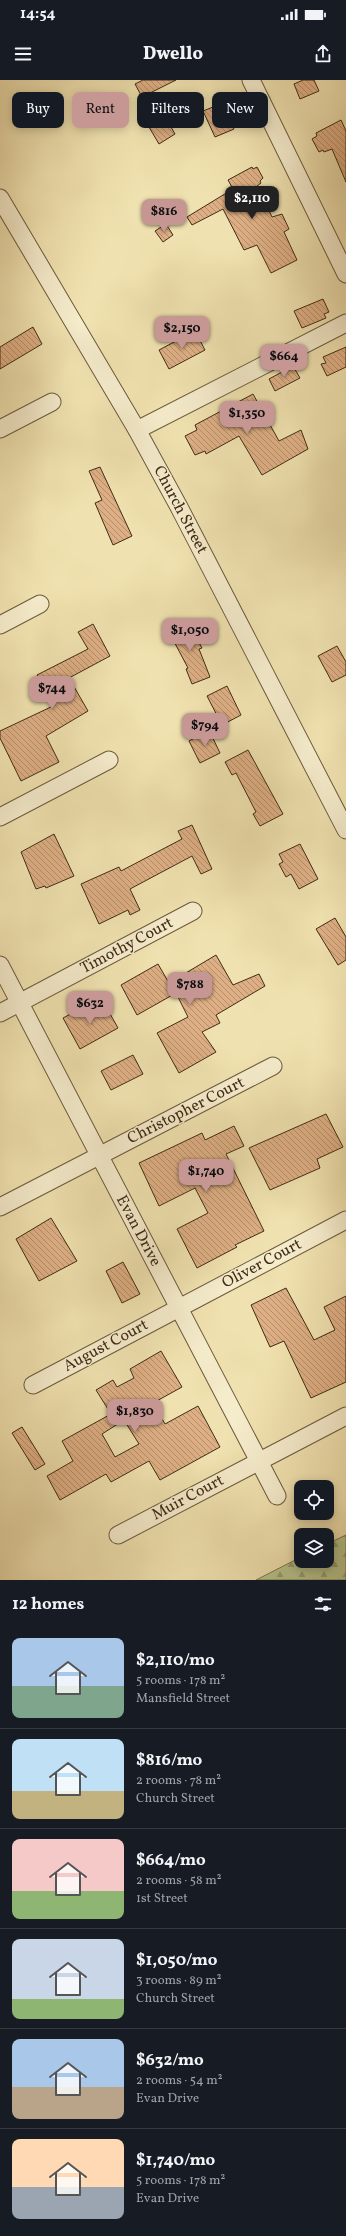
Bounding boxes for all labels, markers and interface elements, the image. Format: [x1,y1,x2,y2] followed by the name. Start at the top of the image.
[20,4,56,25] text: 14:54
[143,42,203,67] text: Dwello
[12,43,34,65] icon: menu
[312,43,334,65] icon: share
[12,92,64,128] chip: Buy
[72,92,129,128] chip: Rent
[137,92,204,128] chip: Filters
[212,92,268,128] chip: New
[219,186,285,220] pin: $2,110
[234,190,270,208] text: $2,110
[140,199,188,233] pin: $816
[151,203,177,221] text: $816
[149,316,215,350] pin: $2,150
[163,320,201,338] text: $2,150
[260,344,308,378] pin: $664
[269,348,299,366] text: $664
[214,401,280,435] pin: $1,350
[229,405,265,423] text: $1,350
[147,462,213,558] street label: Church Street
[157,618,223,652] pin: $1,050
[171,622,209,640] text: $1,050
[28,676,76,710] pin: $744
[38,680,66,698] text: $744
[181,713,229,747] pin: $794
[191,717,219,735] text: $794
[77,912,178,980] street label: Timothy Court
[166,972,214,1006] pin: $788
[176,976,204,994] text: $788
[66,991,114,1025] pin: $632
[76,995,104,1013] text: $632
[124,1072,249,1150] street label: Christopher Court
[173,1159,239,1193] pin: $1,740
[188,1163,224,1181] text: $1,740
[110,1191,166,1271] street label: Evan Drive
[218,1234,306,1294] street label: Oliver Court
[60,1314,153,1378] street label: August Court
[102,1399,168,1433] pin: $1,830
[116,1403,154,1421] text: $1,830
[148,1470,228,1526] street label: Muir Court
[294,1480,334,1568] map controls
[294,1480,334,1520] button: locate
[294,1528,334,1568] button: layers
[12,1593,84,1616] text: 12 homes
[312,1593,334,1615] icon: filters
[136,1649,215,1672] text: $2,110/mo
[44,1654,92,1702] icon: home
[136,1672,225,1690] text: 5 rooms · 178 m²
[136,1690,230,1708] text: Mansfield Street
[136,1749,202,1772] text: $816/mo
[44,1755,92,1803] icon: home
[136,1772,221,1790] text: 2 rooms · 78 m²
[136,1790,215,1808] text: Church Street
[136,1849,206,1872] text: $664/mo
[44,1855,92,1903] icon: home
[136,1872,221,1890] text: 2 rooms · 58 m²
[136,1890,188,1908] text: 1st Street
[136,1949,218,1972] text: $1,050/mo
[44,1955,92,2003] icon: home
[136,1972,222,1990] text: 3 rooms · 89 m²
[136,1990,215,2008] text: Church Street
[136,2049,204,2072] text: $632/mo
[44,2055,92,2103] icon: home
[136,2072,223,2090] text: 2 rooms · 54 m²
[136,2090,199,2108] text: Evan Drive
[136,2149,215,2172] text: $1,740/mo
[44,2155,92,2203] icon: home
[136,2172,225,2190] text: 5 rooms · 178 m²
[136,2190,199,2208] text: Evan Drive

